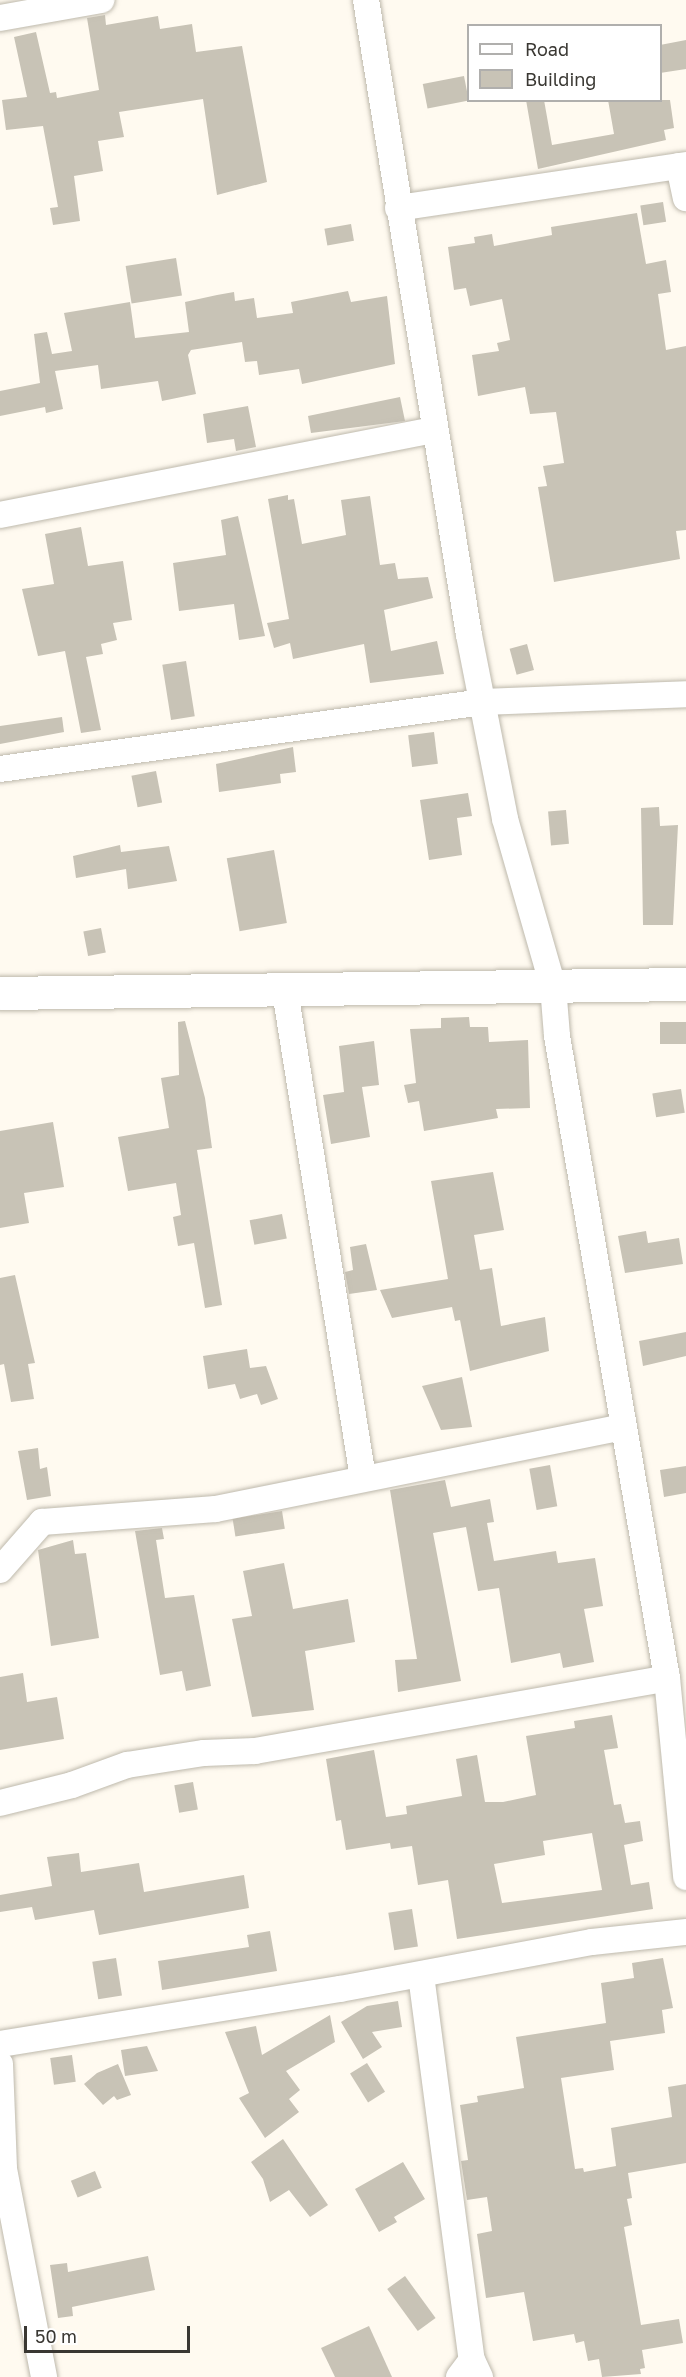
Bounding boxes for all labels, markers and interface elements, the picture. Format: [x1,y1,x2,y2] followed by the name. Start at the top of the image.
[467,24,662,102] legend
[525,38,569,60] text: Road
[525,68,596,90] text: Building
[27,2314,194,2352] scale bar
[35,2325,77,2347] text: 50 m

